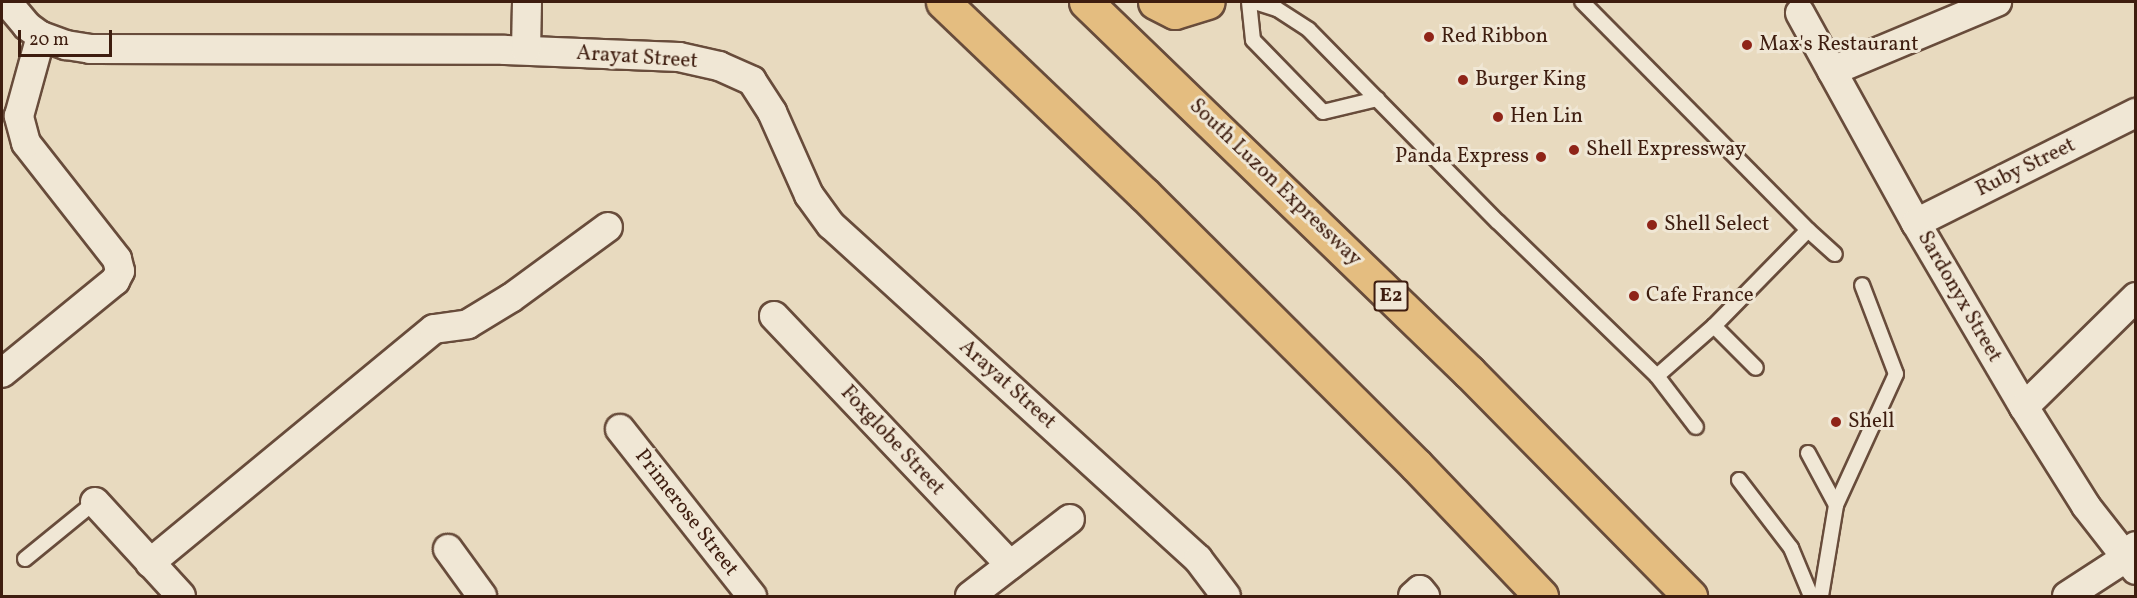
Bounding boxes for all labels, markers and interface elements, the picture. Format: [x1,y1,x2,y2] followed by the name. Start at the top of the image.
[21,18,116,56] scale bar
[1441,24,1548,50] place label: Red Ribbon
[29,28,69,53] text: 20 m
[1422,30,1436,44] marker: Red Ribbon
[1759,32,1919,58] place label: Max's Restaurant
[1740,38,1754,52] marker: Max's Restaurant
[576,41,698,75] street label: Arayat Street
[1475,67,1586,93] place label: Burger King
[1456,73,1470,87] marker: Burger King
[1183,94,1367,272] street label: South Luzon Expressway
[1510,104,1583,130] place label: Hen Lin
[1491,110,1505,124] marker: Hen Lin
[1972,133,2080,203] street label: Ruby Street
[1586,137,1746,163] place label: Shell Expressway
[1567,143,1581,157] marker: Shell Expressway
[1395,144,1529,170] place label: Panda Express
[1534,150,1548,164] marker: Panda Express
[1664,212,1769,238] place label: Shell Select
[1645,218,1659,232] marker: Shell Select
[1911,227,2007,367] street label: Sardonyx Street
[1373,279,1409,313] road number: E2
[1646,283,1754,309] place label: Cafe France
[1627,289,1641,303] marker: Cafe France
[953,335,1061,435] street label: Arayat Street
[835,381,949,501] street label: Foxglobe Street
[1848,409,1895,435] place label: Shell
[1829,415,1843,429] marker: Shell
[629,445,743,581] street label: Primerose Street

